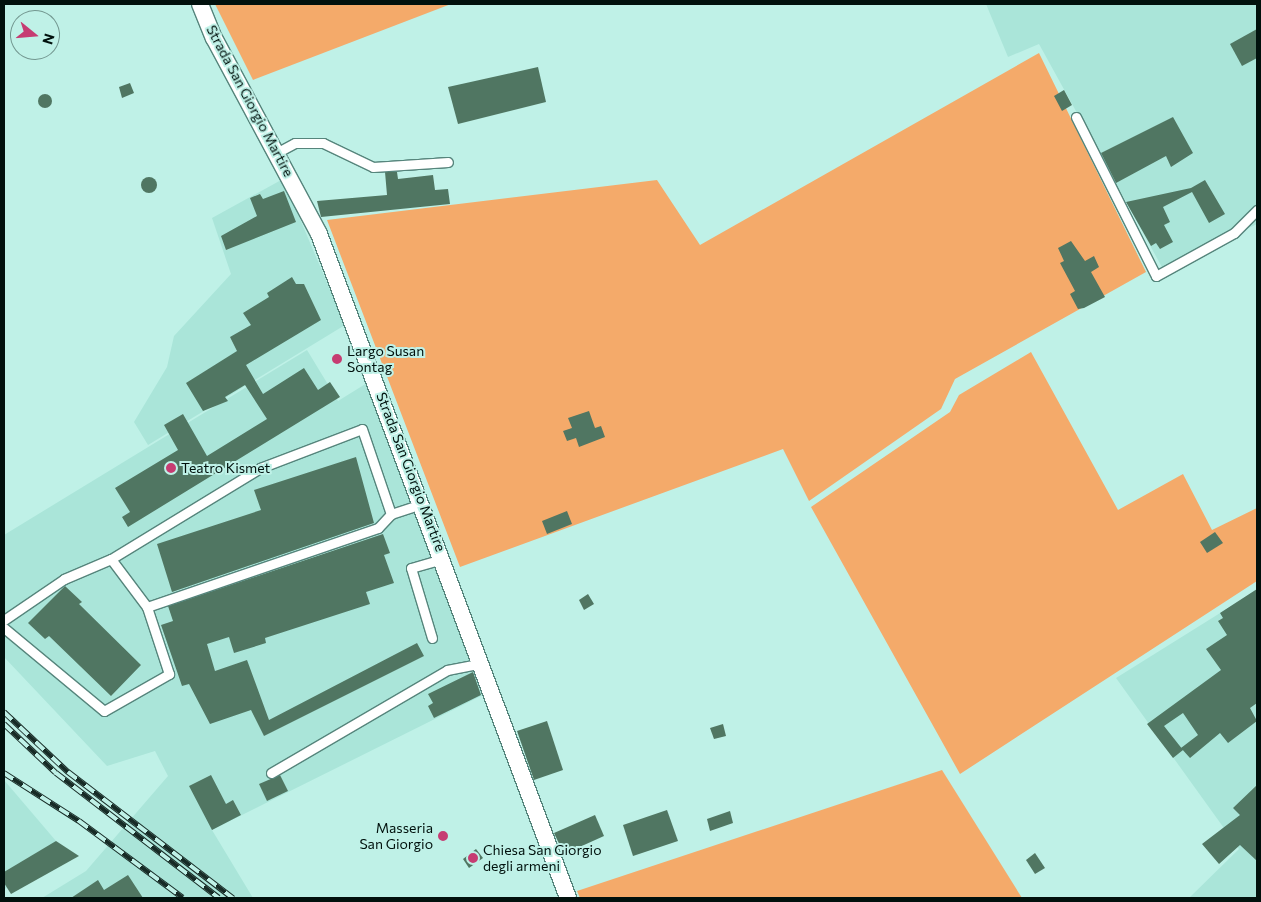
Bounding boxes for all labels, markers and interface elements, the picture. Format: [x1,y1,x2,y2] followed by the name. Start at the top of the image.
[10,10,60,60] north arrow
[203,22,297,180] street label: Strada San Giorgio Martire
[39,32,59,47] text: N
[347,343,424,376] place label: Largo Susan Sontag
[331,353,343,365] marker: Largo Susan Sontag
[373,390,449,554] street label: Strada San Giorgio Martire
[181,460,270,476] place label: Teatro Kismet
[165,462,177,474] marker: Teatro Kismet
[359,820,433,852] place label: Masseria San Giorgio
[437,830,449,842] marker: Masseria San Giorgio
[483,842,602,874] place label: Chiesa San Giorgio degli armeni
[467,852,479,864] marker: Chiesa San Giorgio degli armeni

